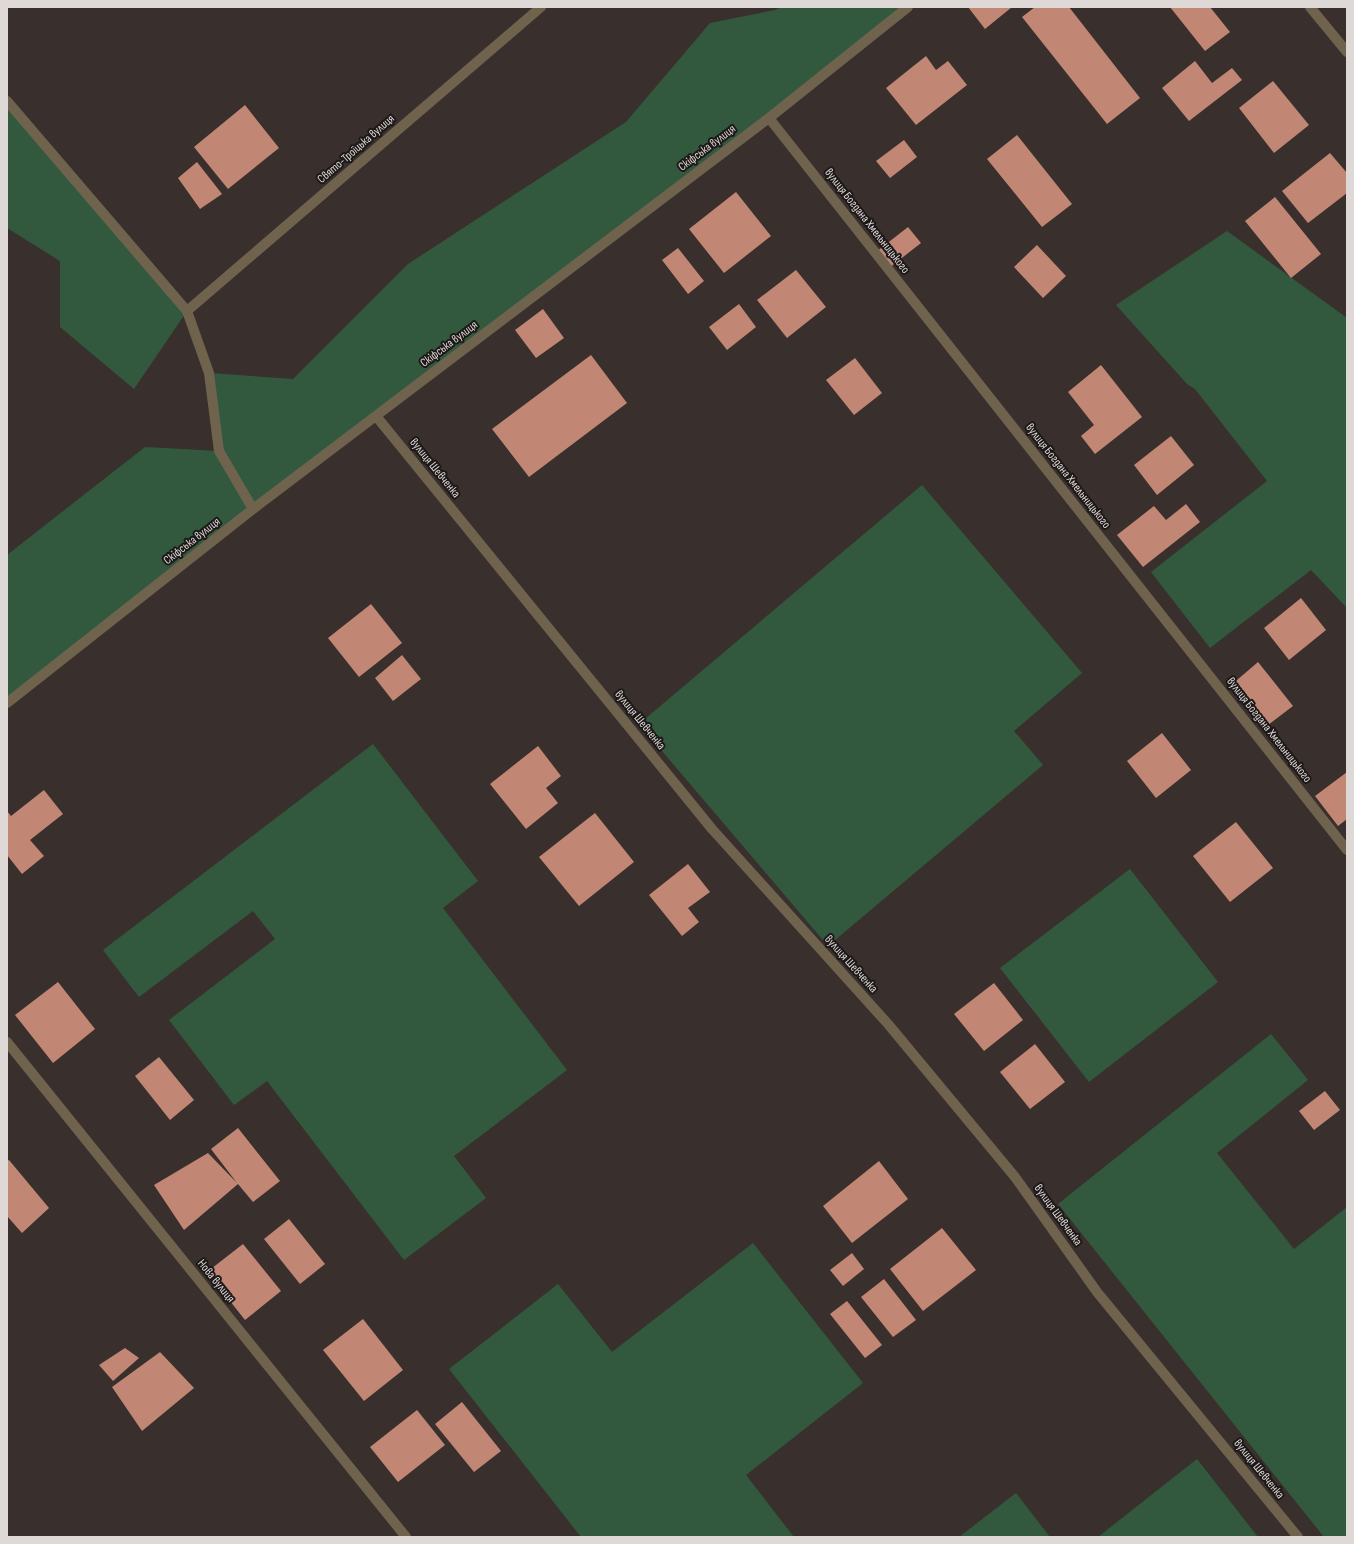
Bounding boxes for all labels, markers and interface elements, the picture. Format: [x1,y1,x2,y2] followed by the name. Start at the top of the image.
[314,111,398,187] street label: Свято-Троїцька вулиця
[675,121,739,174] street label: Скіфська вулиця
[821,165,913,277] street label: вулиця Богдана Хмельницького
[417,317,481,370] street label: Скіфська вулиця
[1022,420,1114,532] street label: вулиця Богдана Хмельницького
[406,435,464,501] street label: вулиця Шевченка
[161,514,224,568] street label: Скіфська вулиця
[1223,674,1315,786] street label: вулиця Богдана Хмельницького
[611,687,669,753] street label: вулиця Шевченка
[821,932,881,996] street label: вулиця Шевченка
[1031,1181,1086,1249] street label: вулиця Шевченка
[194,1256,238,1306] street label: Нова вулиця
[1230,1436,1288,1502] street label: вулиця Шевченка

